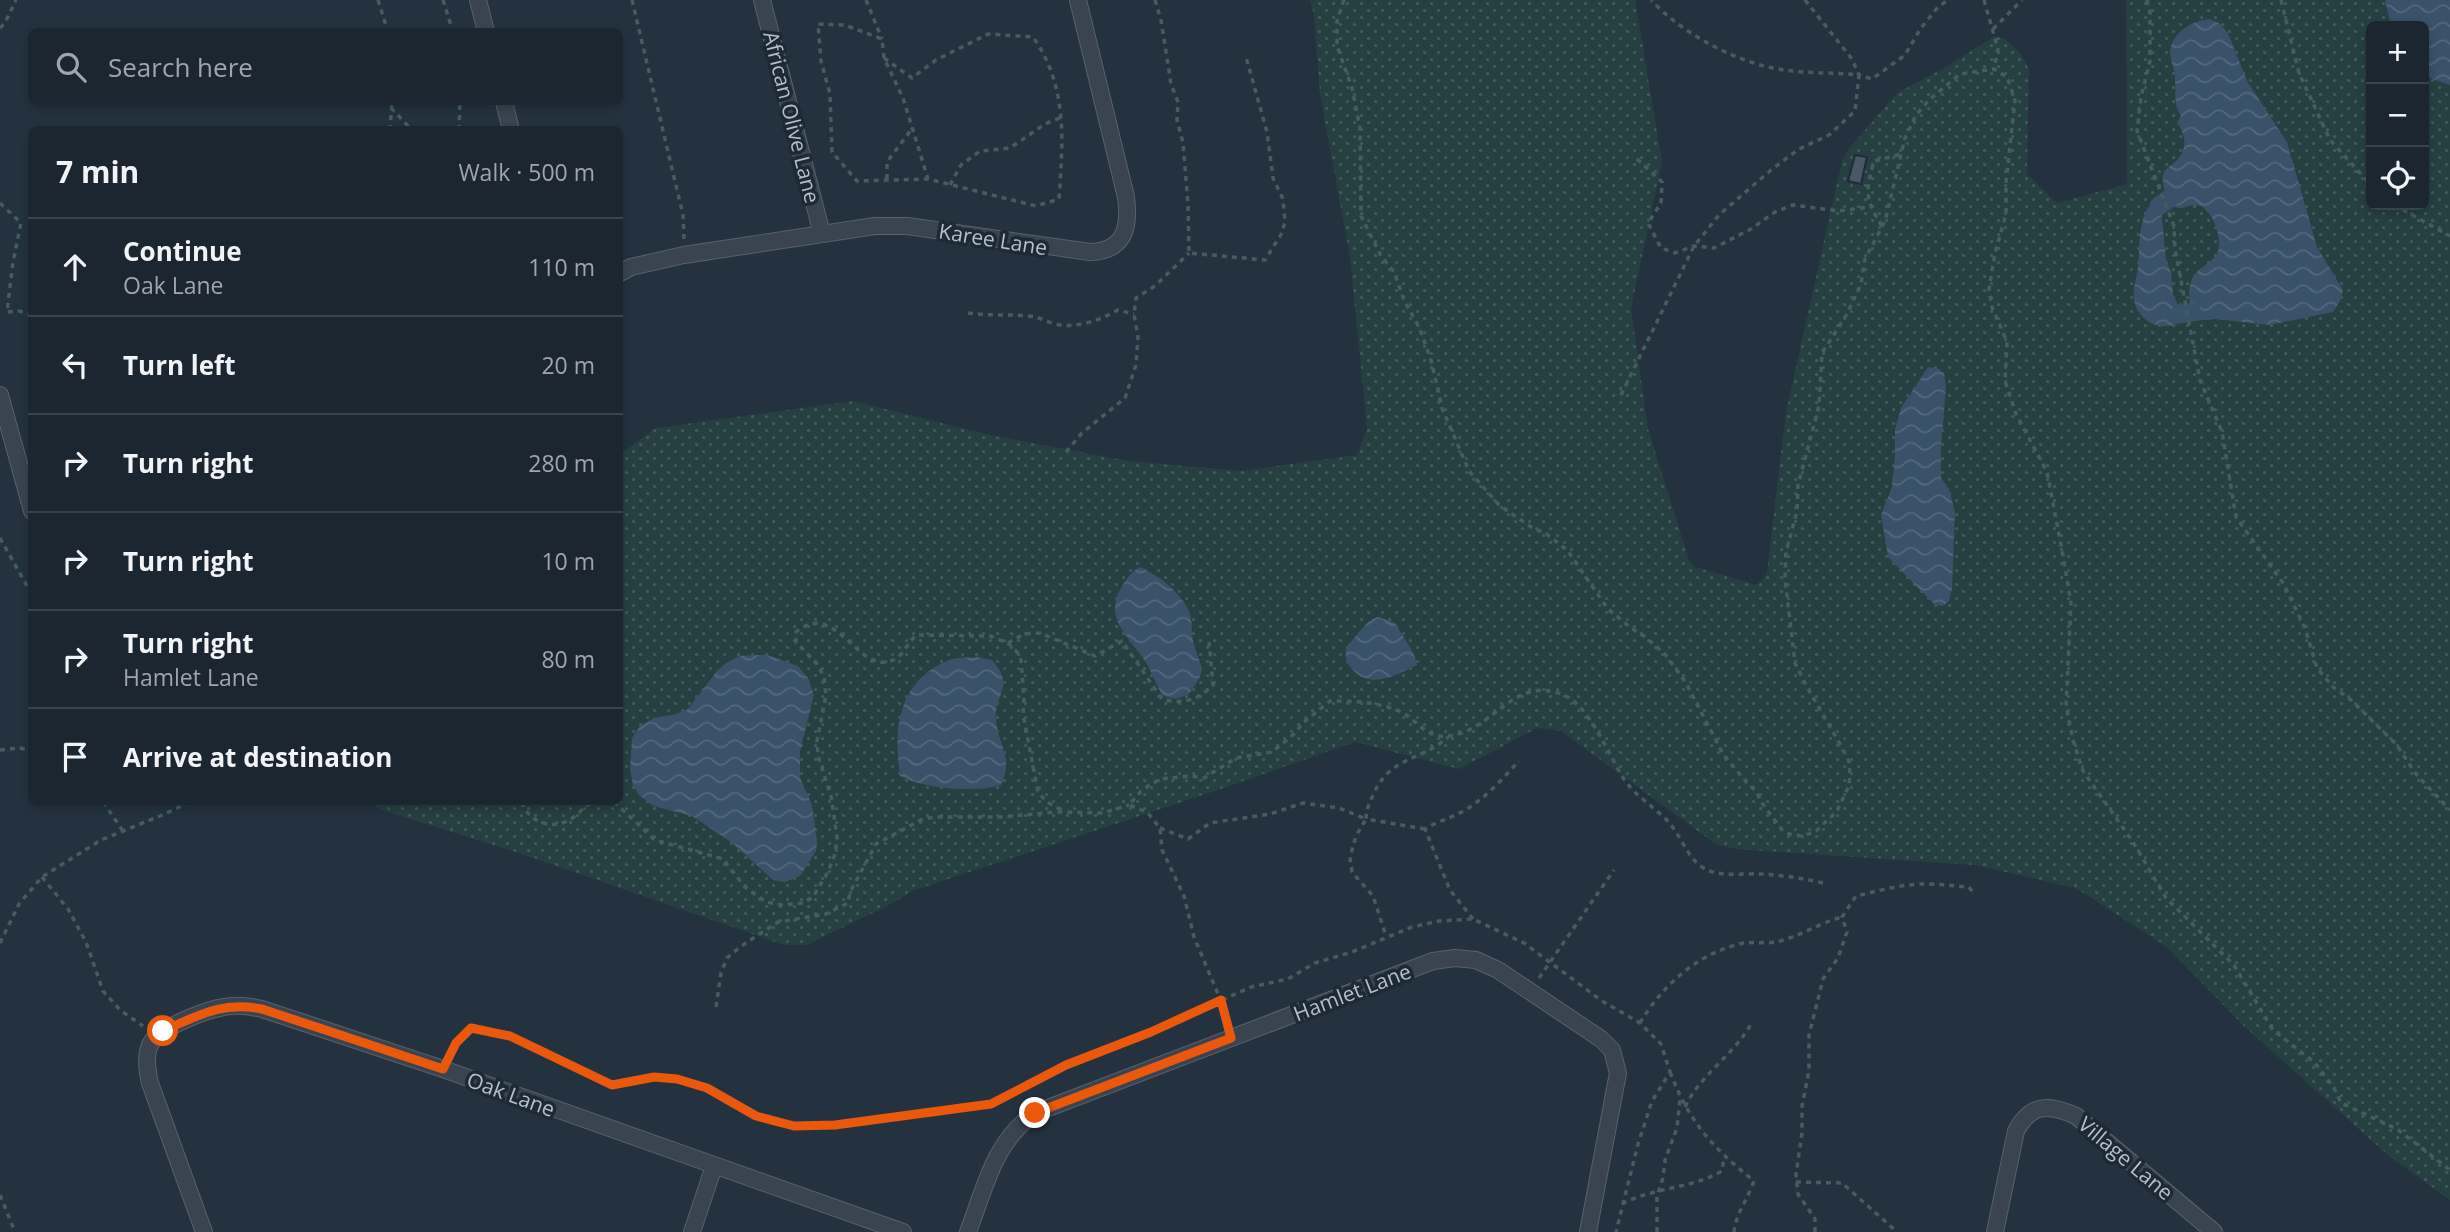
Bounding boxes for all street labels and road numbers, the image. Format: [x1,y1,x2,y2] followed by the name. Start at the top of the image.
[757,28,827,206] street label: African Olive Lane
[937,217,1049,261] street label: Karee Lane
[1289,957,1415,1027] street label: Hamlet Lane
[463,1065,559,1123] street label: Oak Lane
[2073,1110,2179,1206] street label: Village Lane

